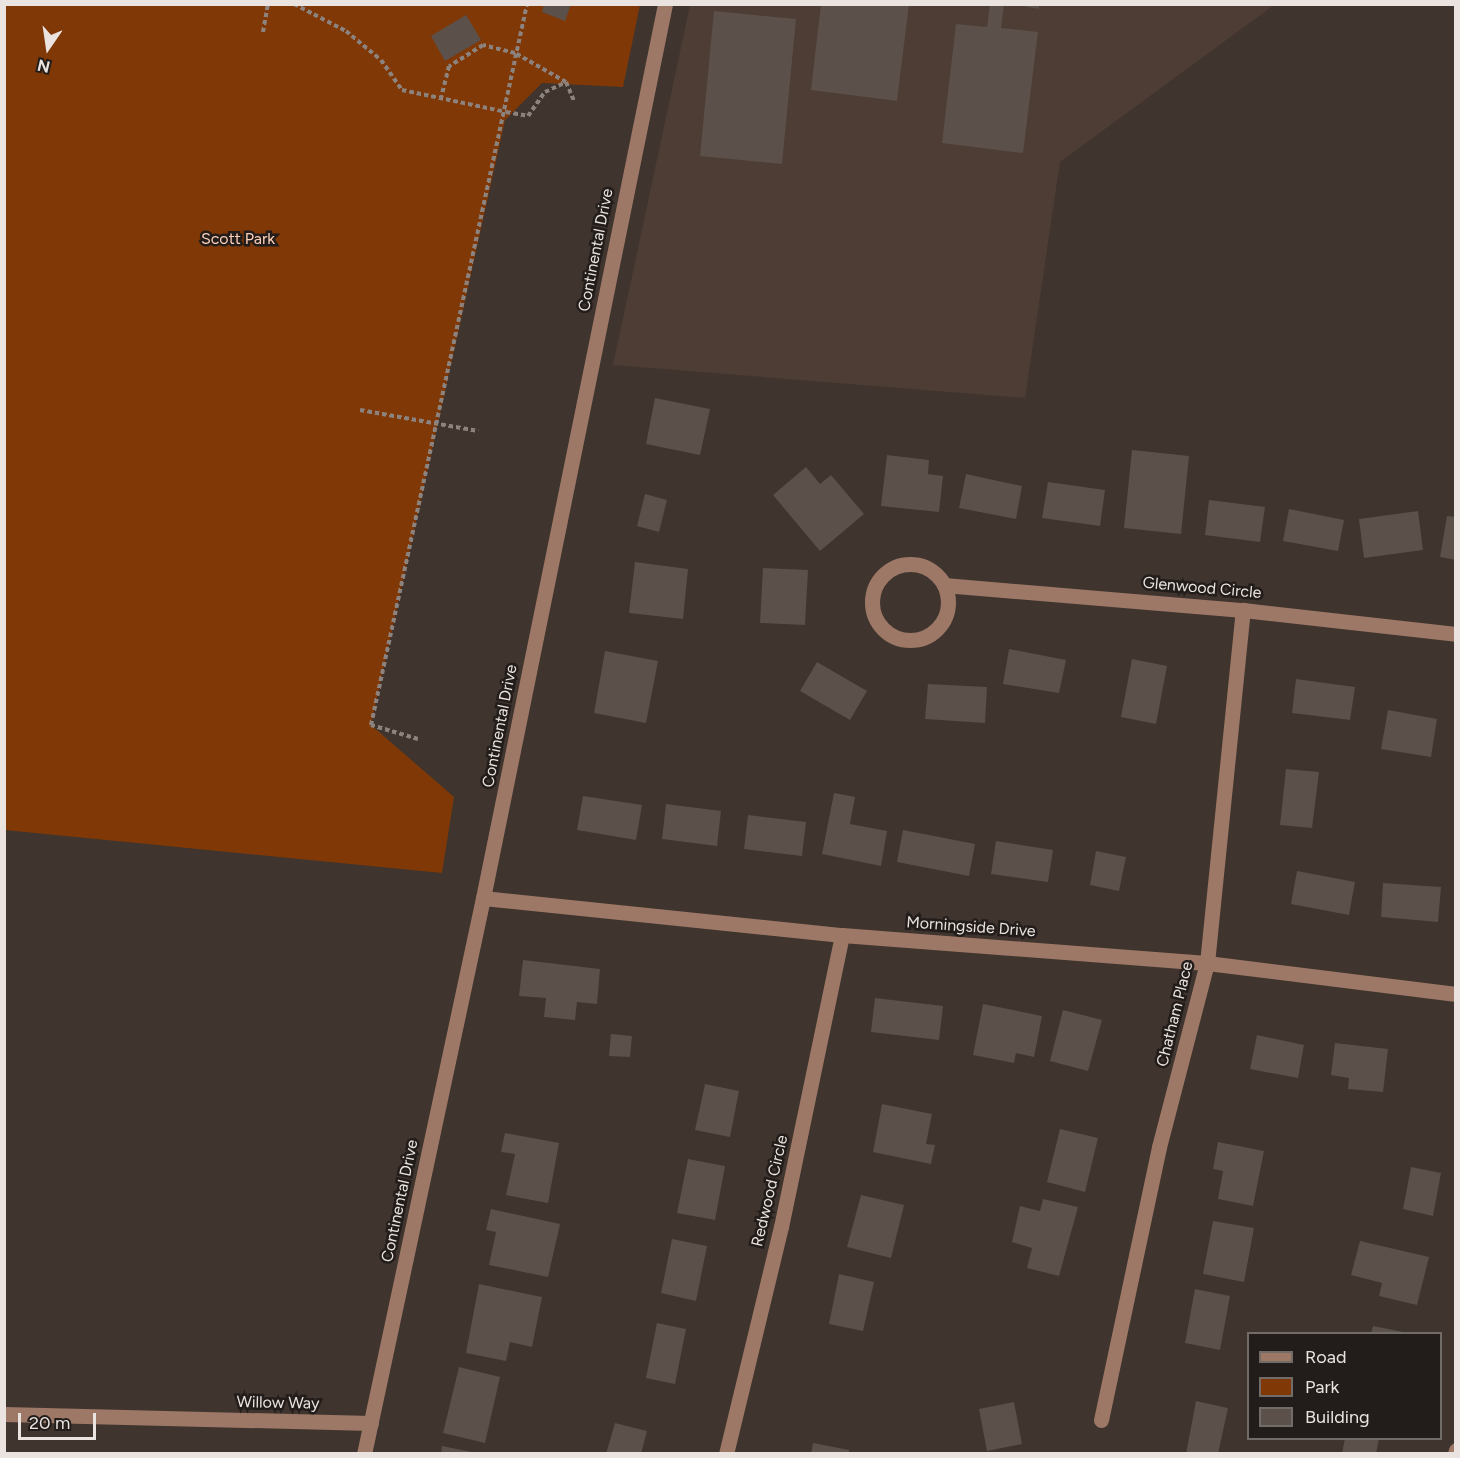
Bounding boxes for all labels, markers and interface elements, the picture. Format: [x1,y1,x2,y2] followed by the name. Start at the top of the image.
[18,18,78,78] north arrow
[36,55,52,77] text: N
[575,187,617,313] street label: Continental Drive
[201,229,275,249] park label: Scott Park
[1142,573,1262,603] street label: Glenwood Circle
[479,663,521,789] street label: Continental Drive
[906,913,1036,941] street label: Morningside Drive
[1153,959,1197,1069] street label: Chatham Place
[748,1133,792,1249] street label: Redwood Circle
[378,1138,422,1264] street label: Continental Drive
[1247,1332,1442,1440] legend
[1305,1346,1346,1368] text: Road
[1305,1376,1339,1398] text: Park
[236,1393,320,1413] street label: Willow Way
[21,1401,99,1439] scale bar
[1305,1406,1370,1428] text: Building
[29,1412,70,1434] text: 20 m

